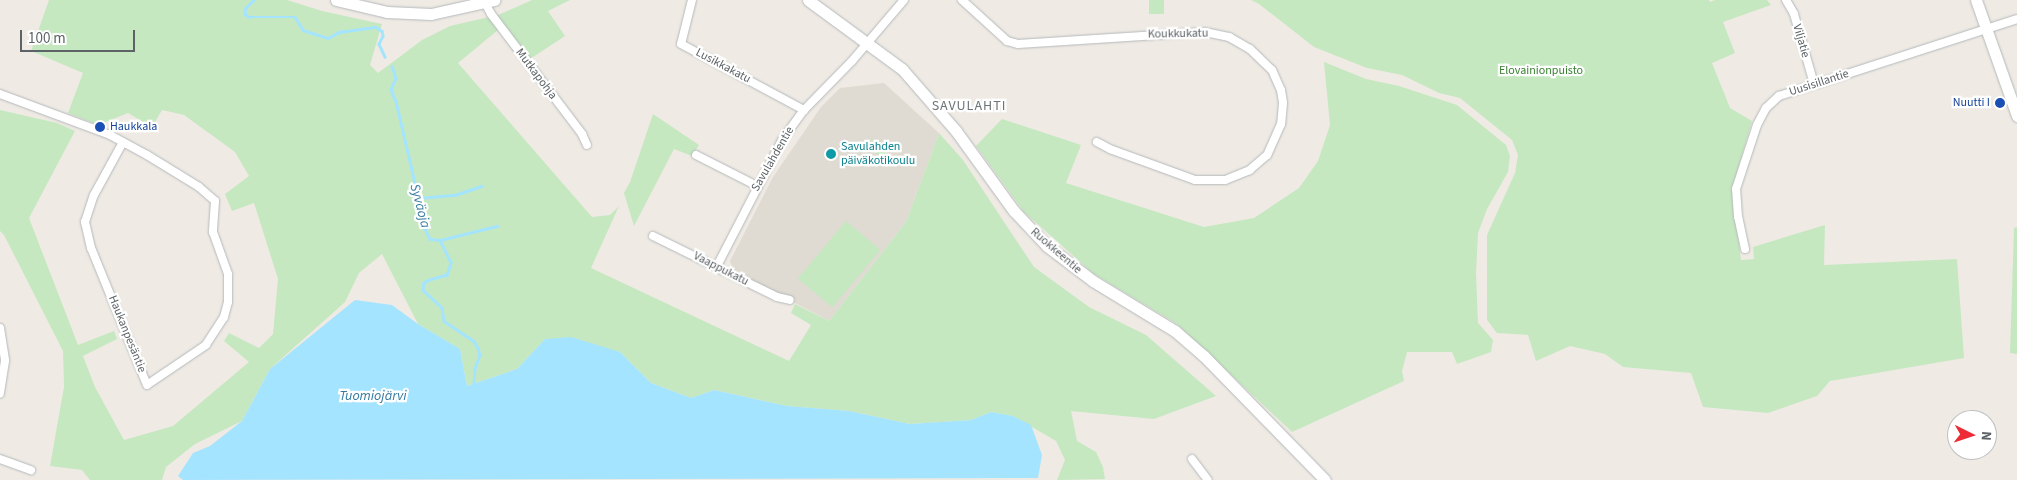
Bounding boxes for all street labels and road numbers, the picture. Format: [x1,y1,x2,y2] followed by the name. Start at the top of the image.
[1789,23,1813,59] street label: Viljatie
[1148,26,1208,42] street label: Koukkukatu
[693,45,753,87] street label: Lusikkakatu
[512,46,560,102] street label: Mutkapohja
[1787,67,1851,99] street label: Uusisillantie
[749,124,797,194] street label: Savulahdentie
[1028,225,1084,277] street label: Ruokkeentie
[691,249,751,289] street label: Vaappukatu
[105,293,149,375] street label: Haukanpesäntie

